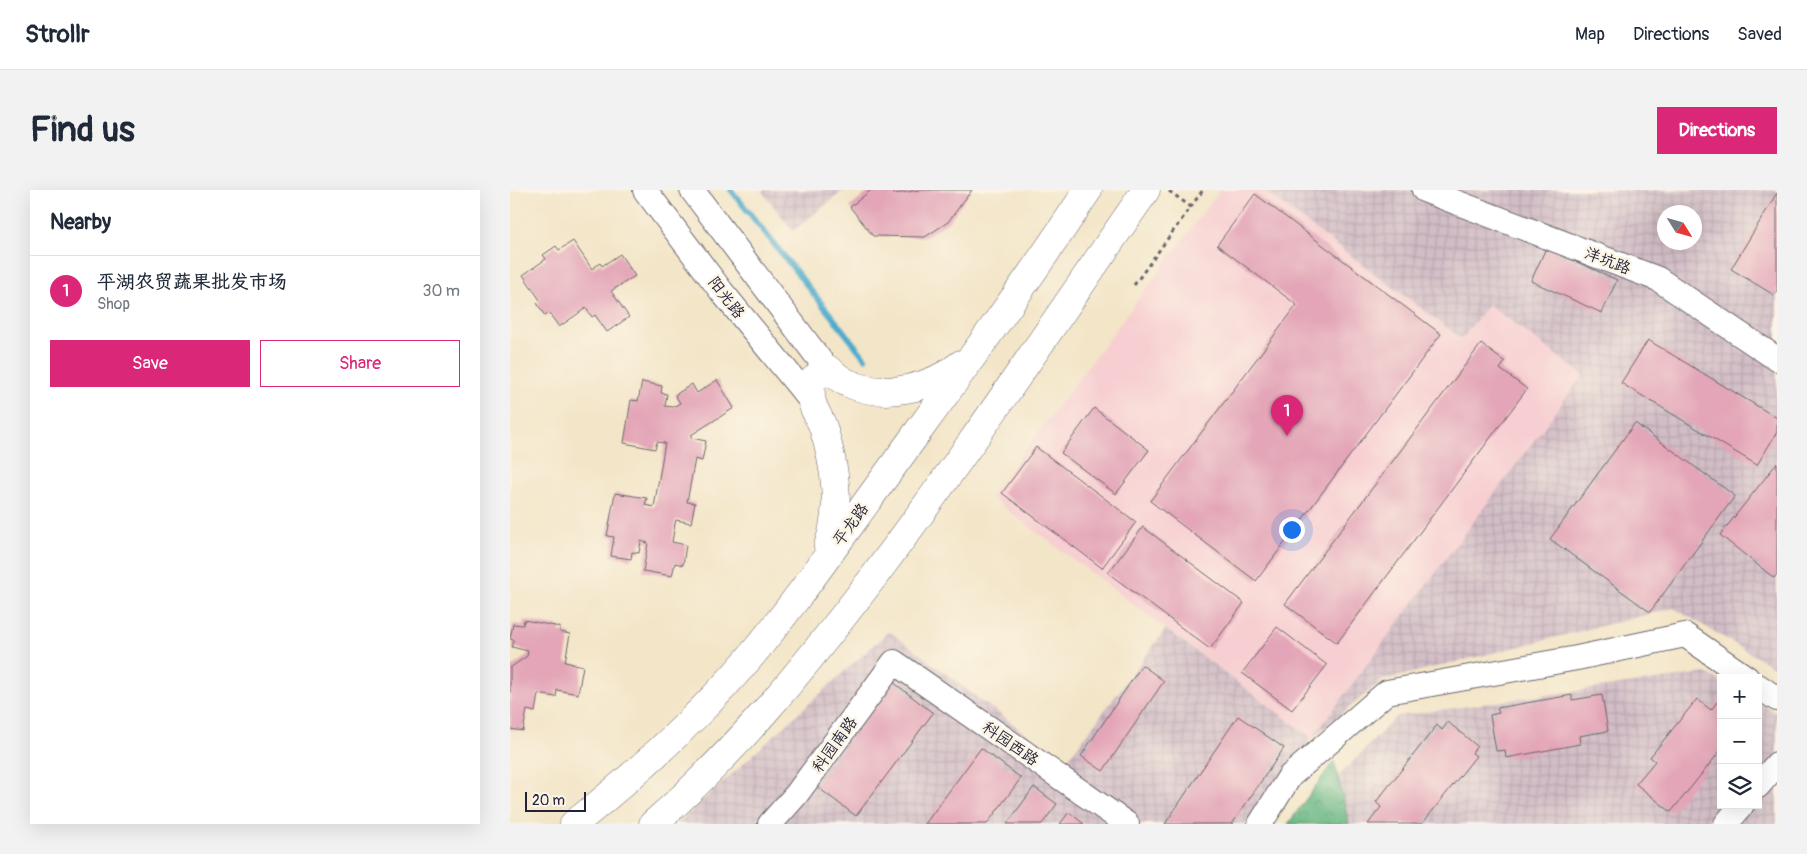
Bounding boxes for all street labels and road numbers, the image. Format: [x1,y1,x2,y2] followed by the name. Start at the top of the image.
[1582,243,1634,279] street label: 洋坑路
[704,273,749,323] street label: 阳光路
[829,499,873,550] street label: 平龙路
[808,713,862,776] street label: 科园南路
[978,717,1042,770] street label: 科园西路

